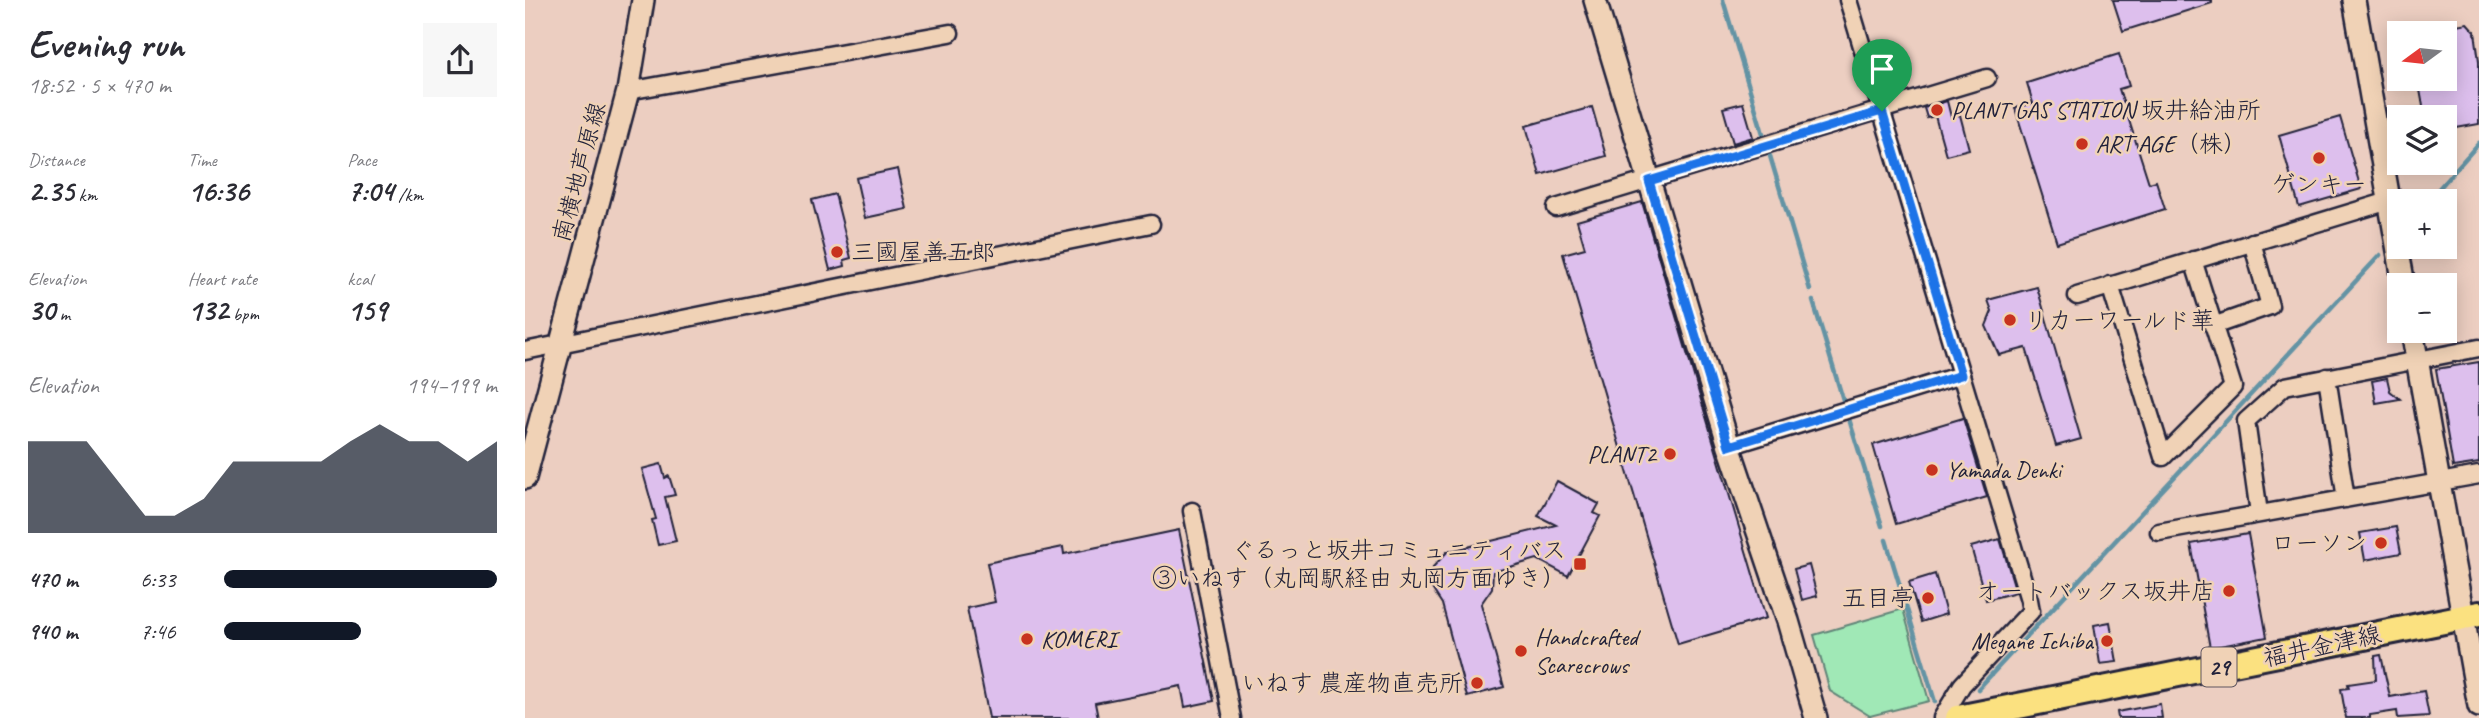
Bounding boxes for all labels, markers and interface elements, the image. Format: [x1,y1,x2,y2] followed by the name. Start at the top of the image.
[28,21,184,68] text: Evening run
[2387,21,2457,91] north arrow
[2387,21,2457,343] map controls
[423,23,497,97] button: share
[1852,39,1912,111] pin
[1863,50,1901,88] icon: arrive
[28,71,171,100] text: 18:52 · 5 × 470 m
[1951,95,2261,125] place label: PLANT GAS STATION 坂井給油所
[546,99,612,245] street label: 南横地芦原線
[1929,102,1945,118] marker: PLANT GAS STATION 坂井給油所
[2387,105,2457,175] button: layers
[2096,129,2247,159] place label: ART AGE（株）
[2074,136,2090,152] marker: ART AGE（株）
[28,148,85,172] text: Distance
[188,148,217,172] text: Time
[347,148,377,172] text: Pace
[2311,150,2327,166] marker: ゲンキー
[2271,169,2367,199] place label: ゲンキー
[28,172,74,210] text: 2.35
[188,172,249,210] text: 16:36
[347,172,394,210] text: 7:04
[74,183,97,207] text: km
[394,183,423,207] text: /km
[2387,189,2457,259] button: +
[851,237,995,267] place label: 三國屋善五郎
[829,244,845,260] marker: 三國屋善五郎
[28,267,86,291] text: Elevation
[188,267,257,291] text: Heart rate
[347,267,372,291] text: kcal
[2387,273,2457,343] button: −
[28,291,55,329] text: 30
[188,291,228,329] text: 132
[347,291,387,329] text: 159
[55,302,70,326] text: m
[228,302,259,326] text: bpm
[2024,305,2215,335] place label: リカーワールド華
[2002,312,2018,328] marker: リカーワールド華
[28,371,99,400] text: Elevation
[406,371,497,400] text: 194–199 m
[1587,439,1658,469] place label: PLANT2
[1662,446,1678,462] marker: PLANT2
[1946,455,2064,485] place label: Yamada Denki
[1924,462,1940,478] marker: Yamada Denki
[2271,528,2367,558] place label: ローソン
[1152,535,1566,593] place label: ぐるっと坂井コミュニティバス ③いねす（丸岡駅経由 丸岡方面ゆき）
[2373,535,2389,551] marker: ローソン
[1572,556,1588,572] marker: ぐるっと坂井コミュニティバス ③いねす（丸岡駅経由 丸岡方面ゆき）
[28,565,78,594] text: 470 m
[140,565,176,594] text: 6:33
[1975,576,2215,606] place label: オートバックス坂井店
[1842,583,1914,613] place label: 五目亭
[2221,583,2237,599] marker: オートバックス坂井店
[1920,590,1936,606] marker: 五目亭
[28,617,77,646] text: 940 m
[140,617,176,646] text: 7:46
[2260,619,2384,673] street label: 福井金津線
[1535,622,1641,680] place label: Handcrafted Scarecrows
[1041,624,1121,654] place label: KOMERI
[1971,626,2094,656] place label: Megane Ichiba
[1019,631,1035,647] marker: KOMERI
[2099,633,2115,649] marker: Megane Ichiba
[1513,643,1529,659] marker: Handcrafted Scarecrows
[2201,648,2237,687] road number: 29
[1241,668,1463,698] place label: いねす 農産物直売所
[1469,675,1485,691] marker: いねす 農産物直売所

